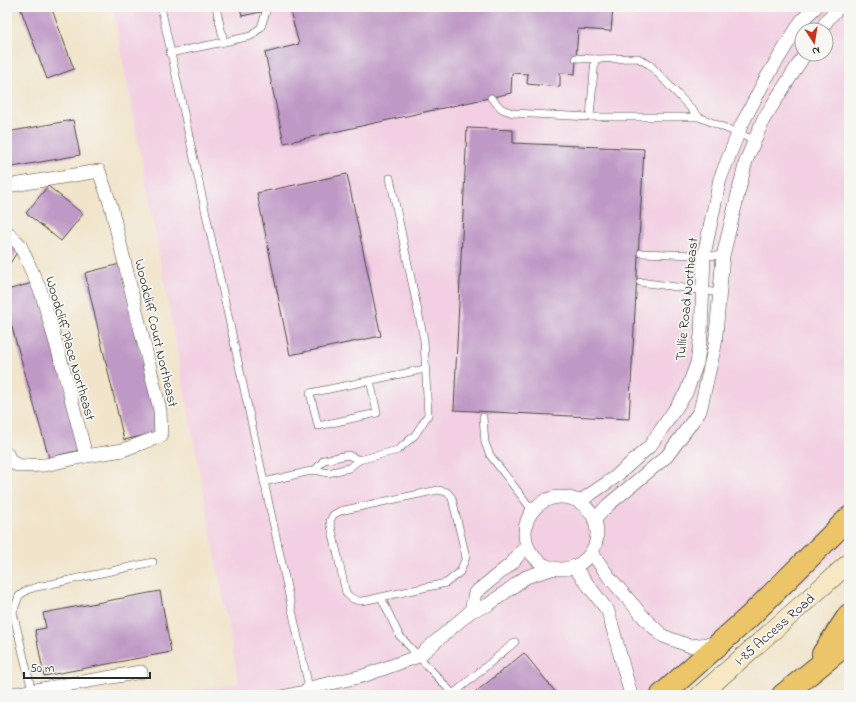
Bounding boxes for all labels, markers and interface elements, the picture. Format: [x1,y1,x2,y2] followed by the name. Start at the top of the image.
[794,22,834,62] north arrow
[811,42,821,59] text: N
[671,236,704,362] street label: Tullie Road Northeast
[128,257,183,410] street label: Woodcliff Court Northeast
[39,274,100,423] street label: Woodcliff Place Northeast
[730,589,820,671] street label: I-85 Access Road
[24,654,150,680] scale bar
[30,660,54,678] text: 50 m

